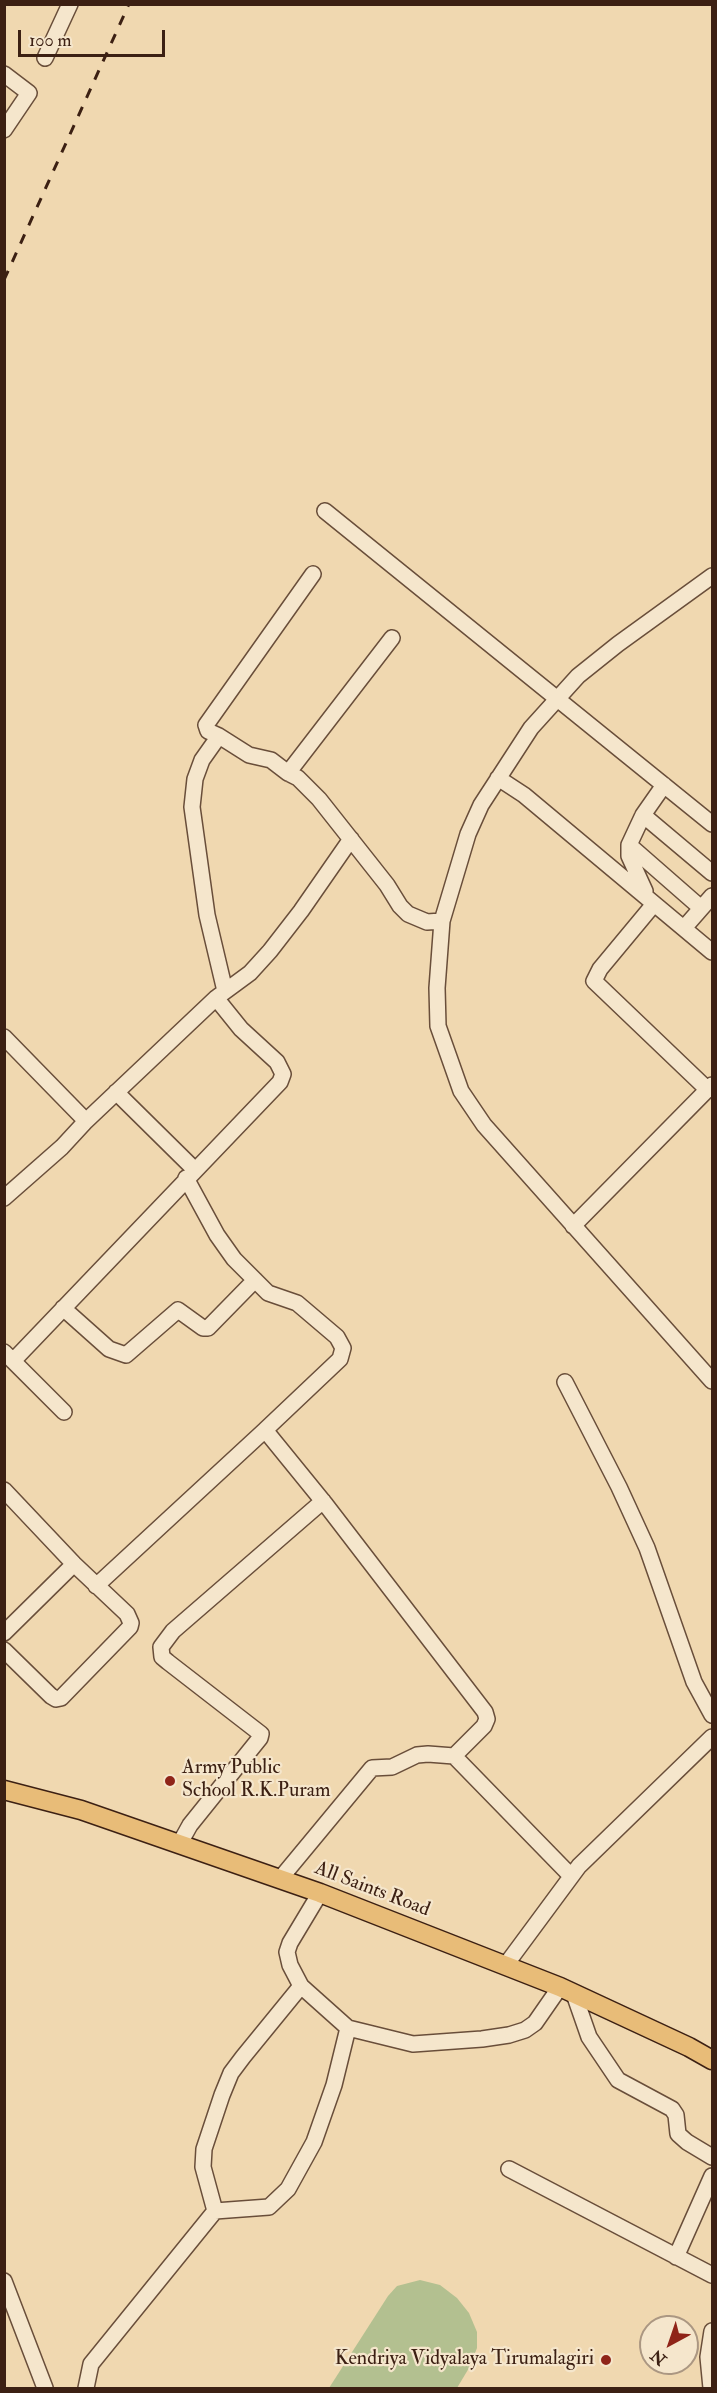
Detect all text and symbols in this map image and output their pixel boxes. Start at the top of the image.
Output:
scale bar [21,18,168,56]
text: 100 m [29,29,72,52]
place label: Army Public School R.K.Puram [182,1757,330,1804]
marker: Army Public School R.K.Puram [163,1774,177,1788]
street label: All Saints Road [311,1857,433,1923]
north arrow [639,2315,699,2375]
text: N [647,2345,671,2370]
place label: Kendriya Vidyalaya Tirumalagiri [335,2348,594,2372]
marker: Kendriya Vidyalaya Tirumalagiri [599,2353,613,2367]

